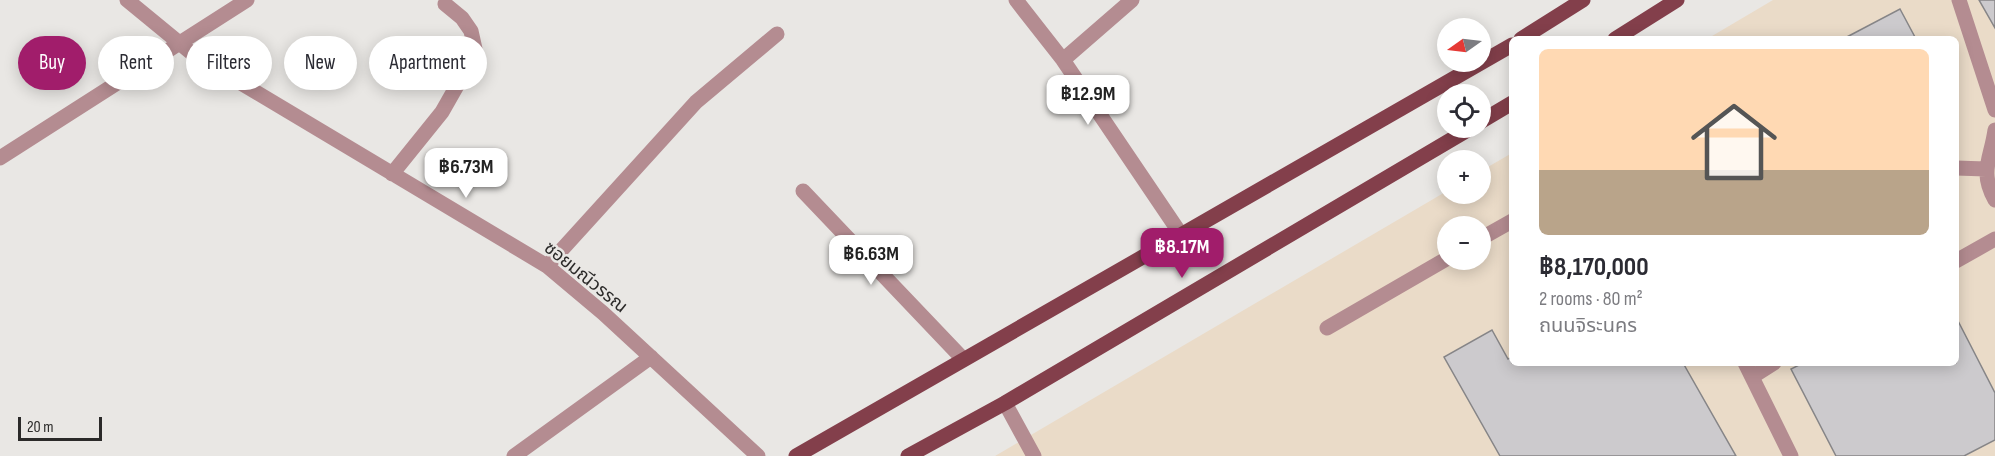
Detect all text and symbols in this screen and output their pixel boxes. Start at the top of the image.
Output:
north arrow [1437,18,1491,72]
map controls [1437,18,1491,270]
chip: Buy [18,36,86,90]
chip: Rent [98,36,174,90]
chip: Filters [186,36,272,90]
chip: New [284,36,357,90]
chip: Apartment [369,36,487,90]
pin: ฿12.9M [1039,75,1137,126]
text: ฿12.9M [1061,82,1115,106]
button: locate [1437,84,1491,138]
icon: home [1680,88,1788,196]
pin: ฿6.73M [417,148,515,199]
button: + [1437,150,1491,204]
text: ฿6.73M [439,155,493,179]
button: − [1437,216,1491,270]
pin: ฿8.17M [1133,228,1231,279]
pin: ฿6.63M [822,235,920,286]
text: ฿8.17M [1155,235,1209,259]
street label: ซอยมณีวรรณ [540,237,632,317]
text: ฿6.63M [843,242,899,266]
text: ฿8,170,000 [1539,252,1649,283]
text: 2 rooms · 80 m² [1539,287,1643,311]
text: ถนนจิระนคร [1539,314,1637,338]
scale bar [18,414,102,442]
text: 20 m [27,418,54,437]

